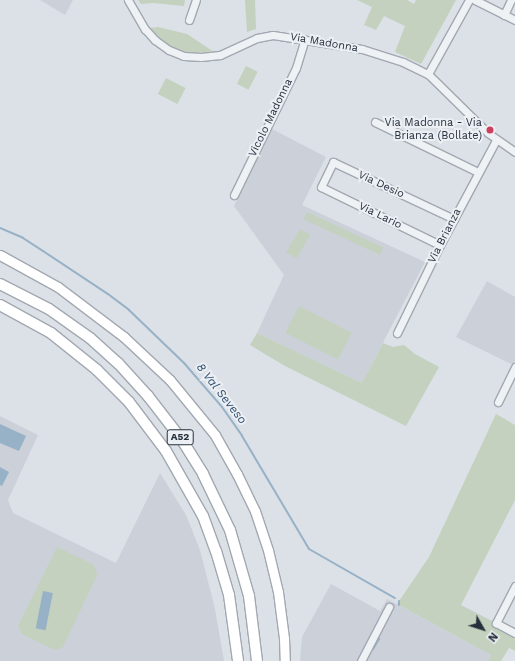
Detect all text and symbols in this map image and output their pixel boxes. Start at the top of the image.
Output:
street label: Via Madonna [289,31,359,55]
street label: Vicolo Madonna [246,77,296,159]
place label: Via Madonna - Via Brianza (Bollate) [384,117,482,143]
marker: Via Madonna - Via Brianza (Bollate) [485,125,495,135]
street label: Via Desio [356,169,406,201]
street label: Via Lario [356,200,404,232]
street label: Via Brianza [426,206,464,266]
water label: 8 Val Seveso [193,360,249,428]
road number: A52 [166,429,194,445]
north arrow [463,609,503,649]
text: N [485,630,500,644]

